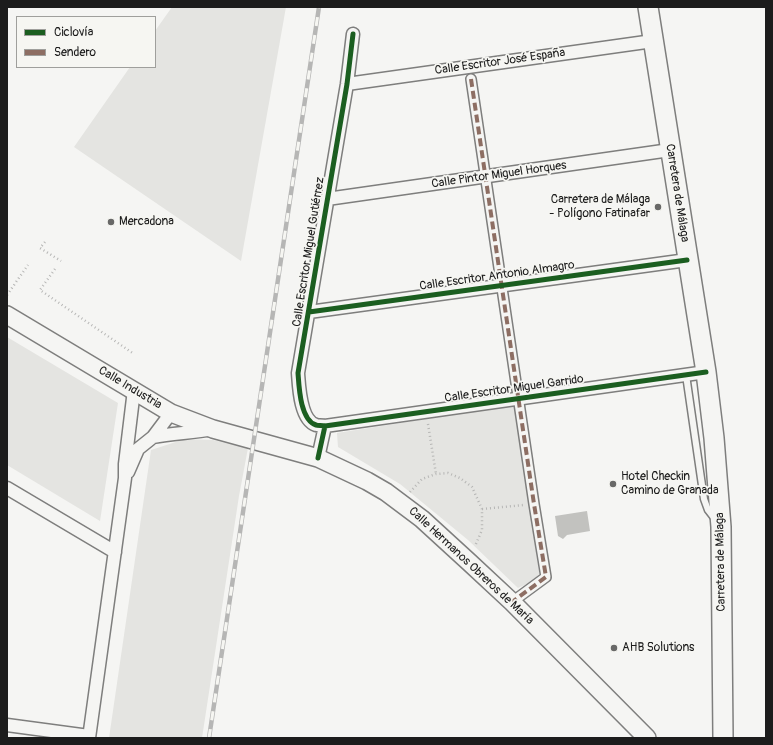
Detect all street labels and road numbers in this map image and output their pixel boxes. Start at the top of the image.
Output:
street label: Calle Escritor José España [434,46,566,78]
street label: Carretera de Málaga [662,143,692,243]
street label: Calle Pintor Miguel Horques [431,158,567,192]
street label: Calle Escritor Miguel Gutiérrez [290,176,328,328]
street label: Calle Escritor Antonio Almagro [419,258,575,294]
street label: Calle Industria [96,363,164,413]
street label: Calle Escritor Miguel Garrido [444,372,584,406]
street label: Calle Hermanos Obreros de María [405,504,537,628]
street label: Carretera de Málaga [713,512,729,612]

